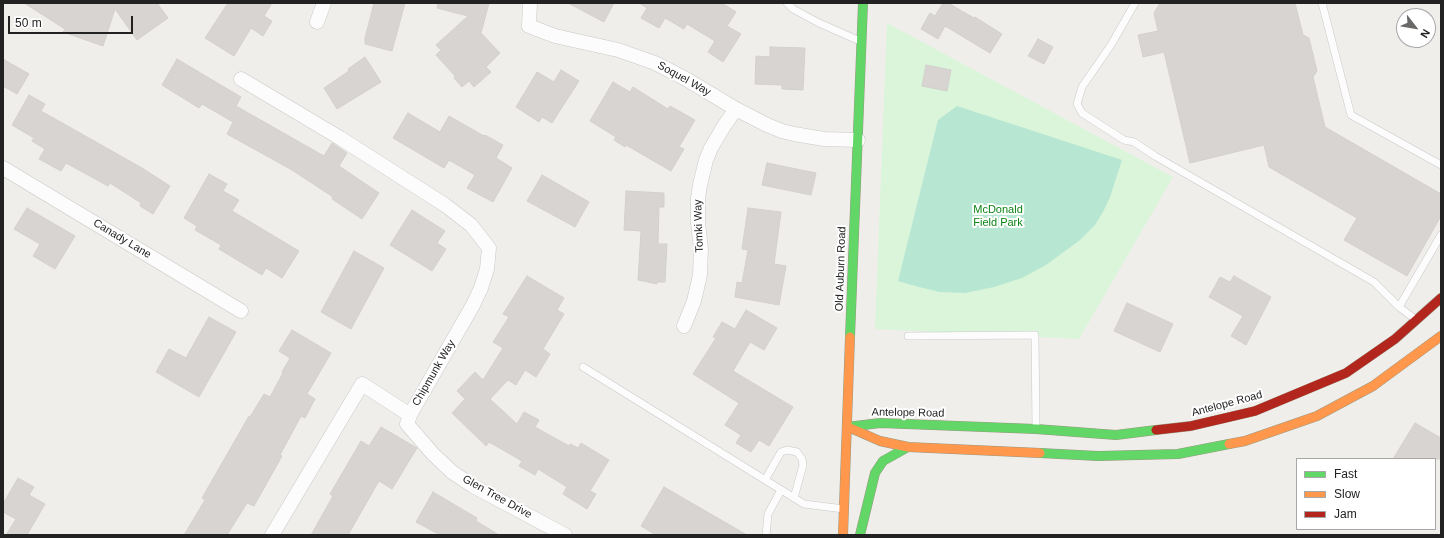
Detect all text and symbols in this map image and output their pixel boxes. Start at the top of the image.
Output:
scale bar [10,8,135,34]
north arrow [1396,8,1436,48]
text: 50 m [15,16,42,30]
text: N [1418,27,1433,40]
street label: Soquel Way [655,59,713,99]
street label: Tomki Way [691,199,707,253]
park label: McDonald Field Park [973,203,1023,229]
street label: Canady Lane [91,216,153,262]
street label: Old Auburn Road [833,226,849,312]
street label: Chipmunk Way [410,338,458,408]
street label: Antelope Road [1190,388,1264,420]
street label: Antelope Road [872,406,944,420]
legend [1296,458,1436,530]
text: Fast [1334,467,1357,481]
street label: Glen Tree Drive [460,473,534,521]
text: Slow [1334,487,1360,501]
text: Jam [1334,507,1357,521]

